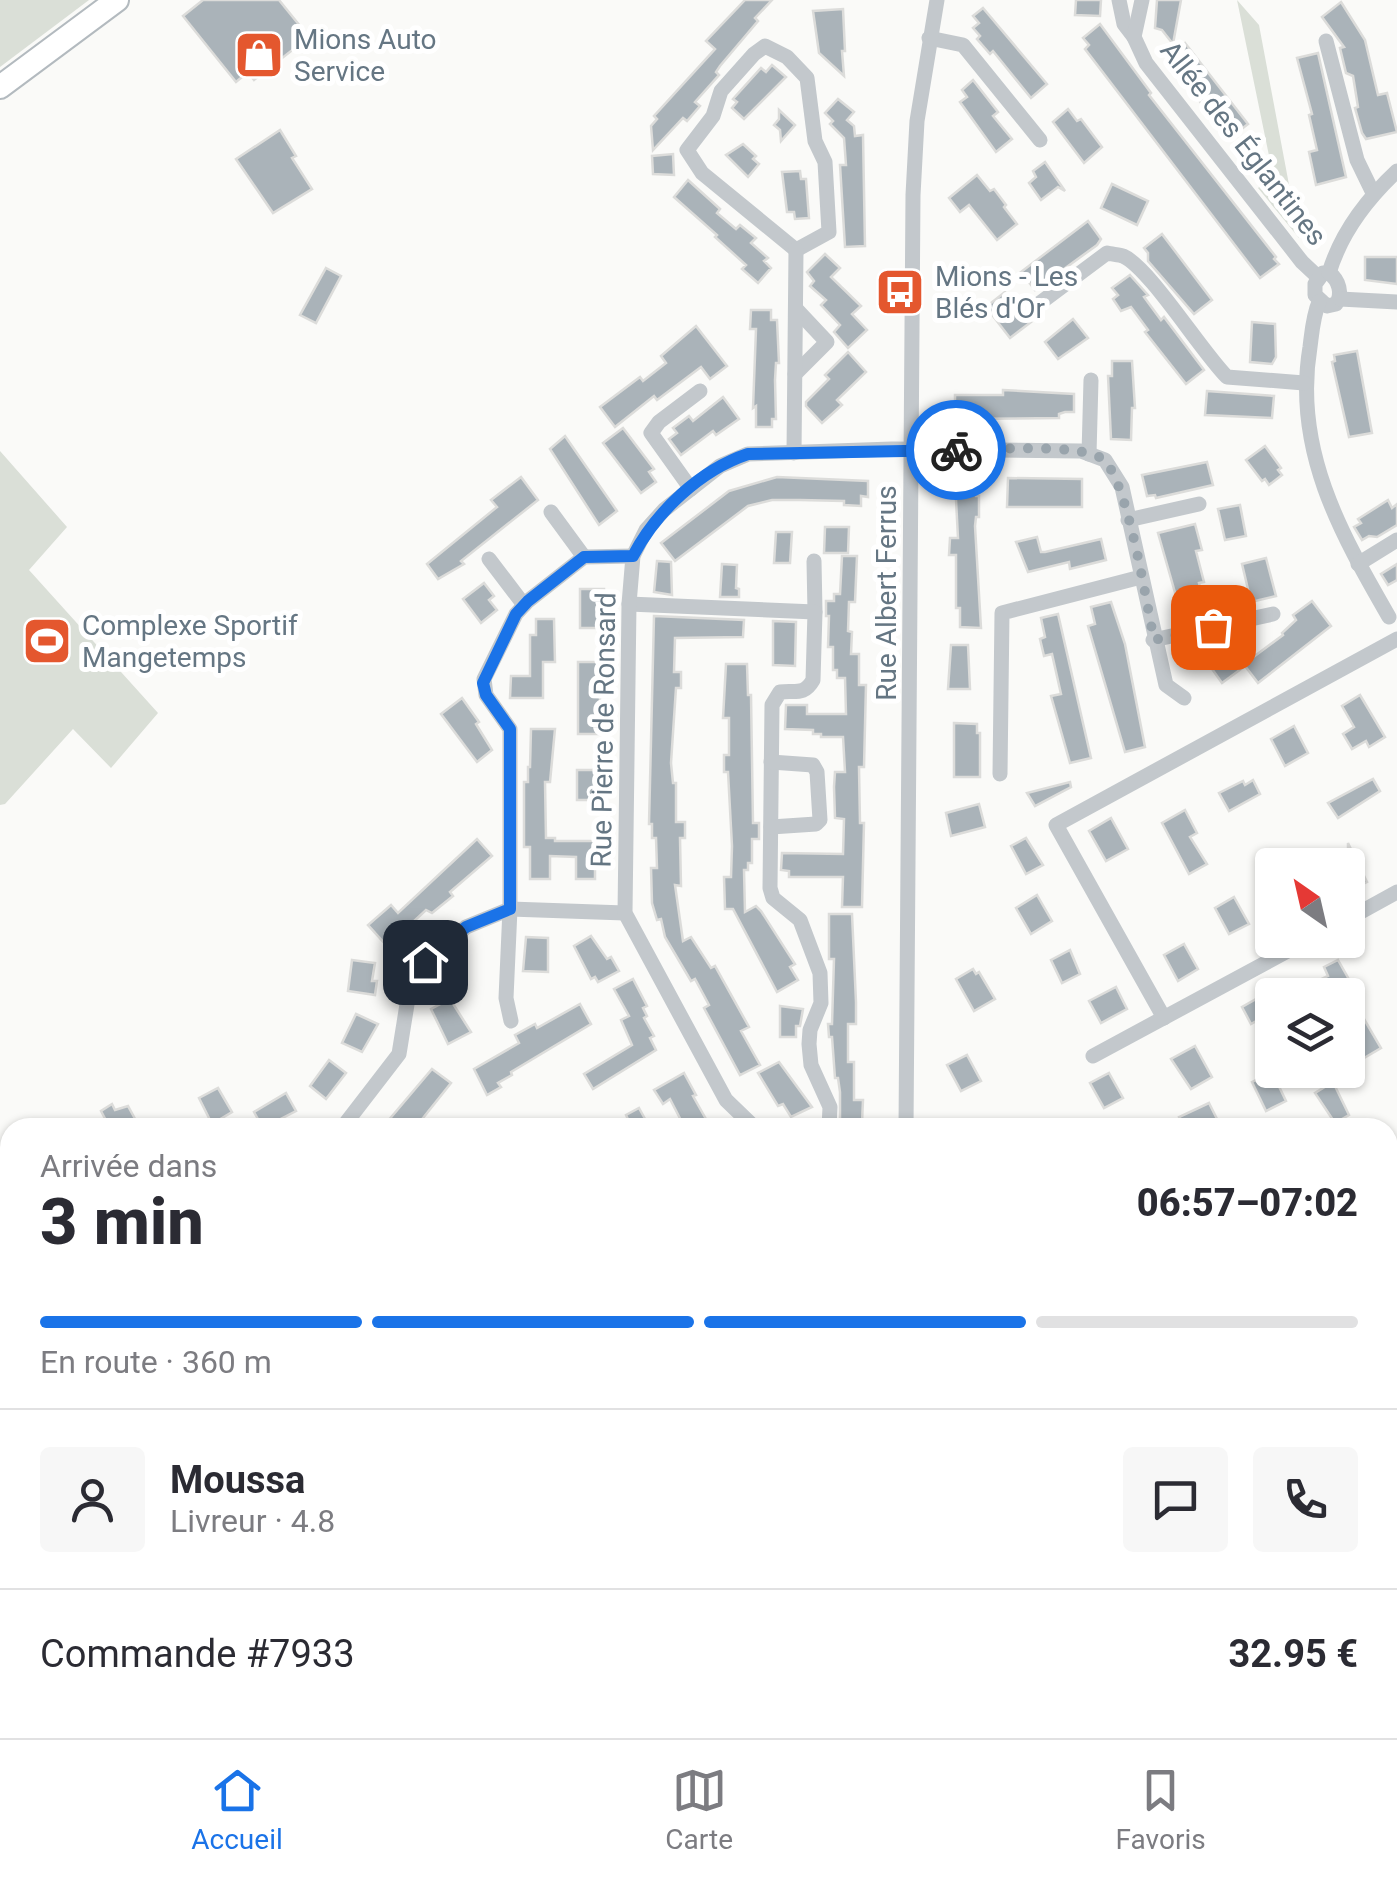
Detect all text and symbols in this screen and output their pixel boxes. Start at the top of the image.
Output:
place label: Mions Auto Service [294,23,437,88]
shop icon: Mions Auto Service [233,29,285,81]
street label: Allée des Églantines [1154,35,1334,252]
place label: Mions - Les Blés d'Or [935,260,1078,325]
bus stop icon: Mions - Les Blés d'Or [874,266,926,318]
courier [906,400,1006,500]
icon: bike [929,423,984,478]
street label: Rue Albert Ferrus [870,485,903,701]
pin [1171,585,1256,670]
street label: Rue Pierre de Ronsard [585,592,622,868]
icon: bag [1186,600,1241,655]
place label: Complexe Sportif Mangetemps [82,609,298,674]
sports icon: Complexe Sportif Mangetemps [21,615,73,667]
north arrow [1255,848,1365,958]
map controls [1255,848,1365,1088]
pin [383,920,468,1005]
icon: home [398,935,453,990]
button: layers [1255,978,1365,1088]
text: Arrivée dans [40,1147,217,1185]
text: 06:57–07:02 [1137,1181,1358,1225]
text: 3 min [40,1184,204,1260]
text: En route · 360 m [40,1343,272,1381]
button: person [40,1447,145,1552]
button: chat [1123,1447,1228,1552]
button: phone [1253,1447,1358,1552]
text: Moussa [170,1458,305,1502]
text: Livreur · 4.8 [170,1502,335,1540]
text: Commande #7933 [40,1632,355,1676]
text: 32.95 € [1229,1632,1358,1676]
tab: Accueil [191,1763,283,1856]
tab: Carte [665,1763,733,1856]
tab: Favoris [1116,1763,1206,1856]

